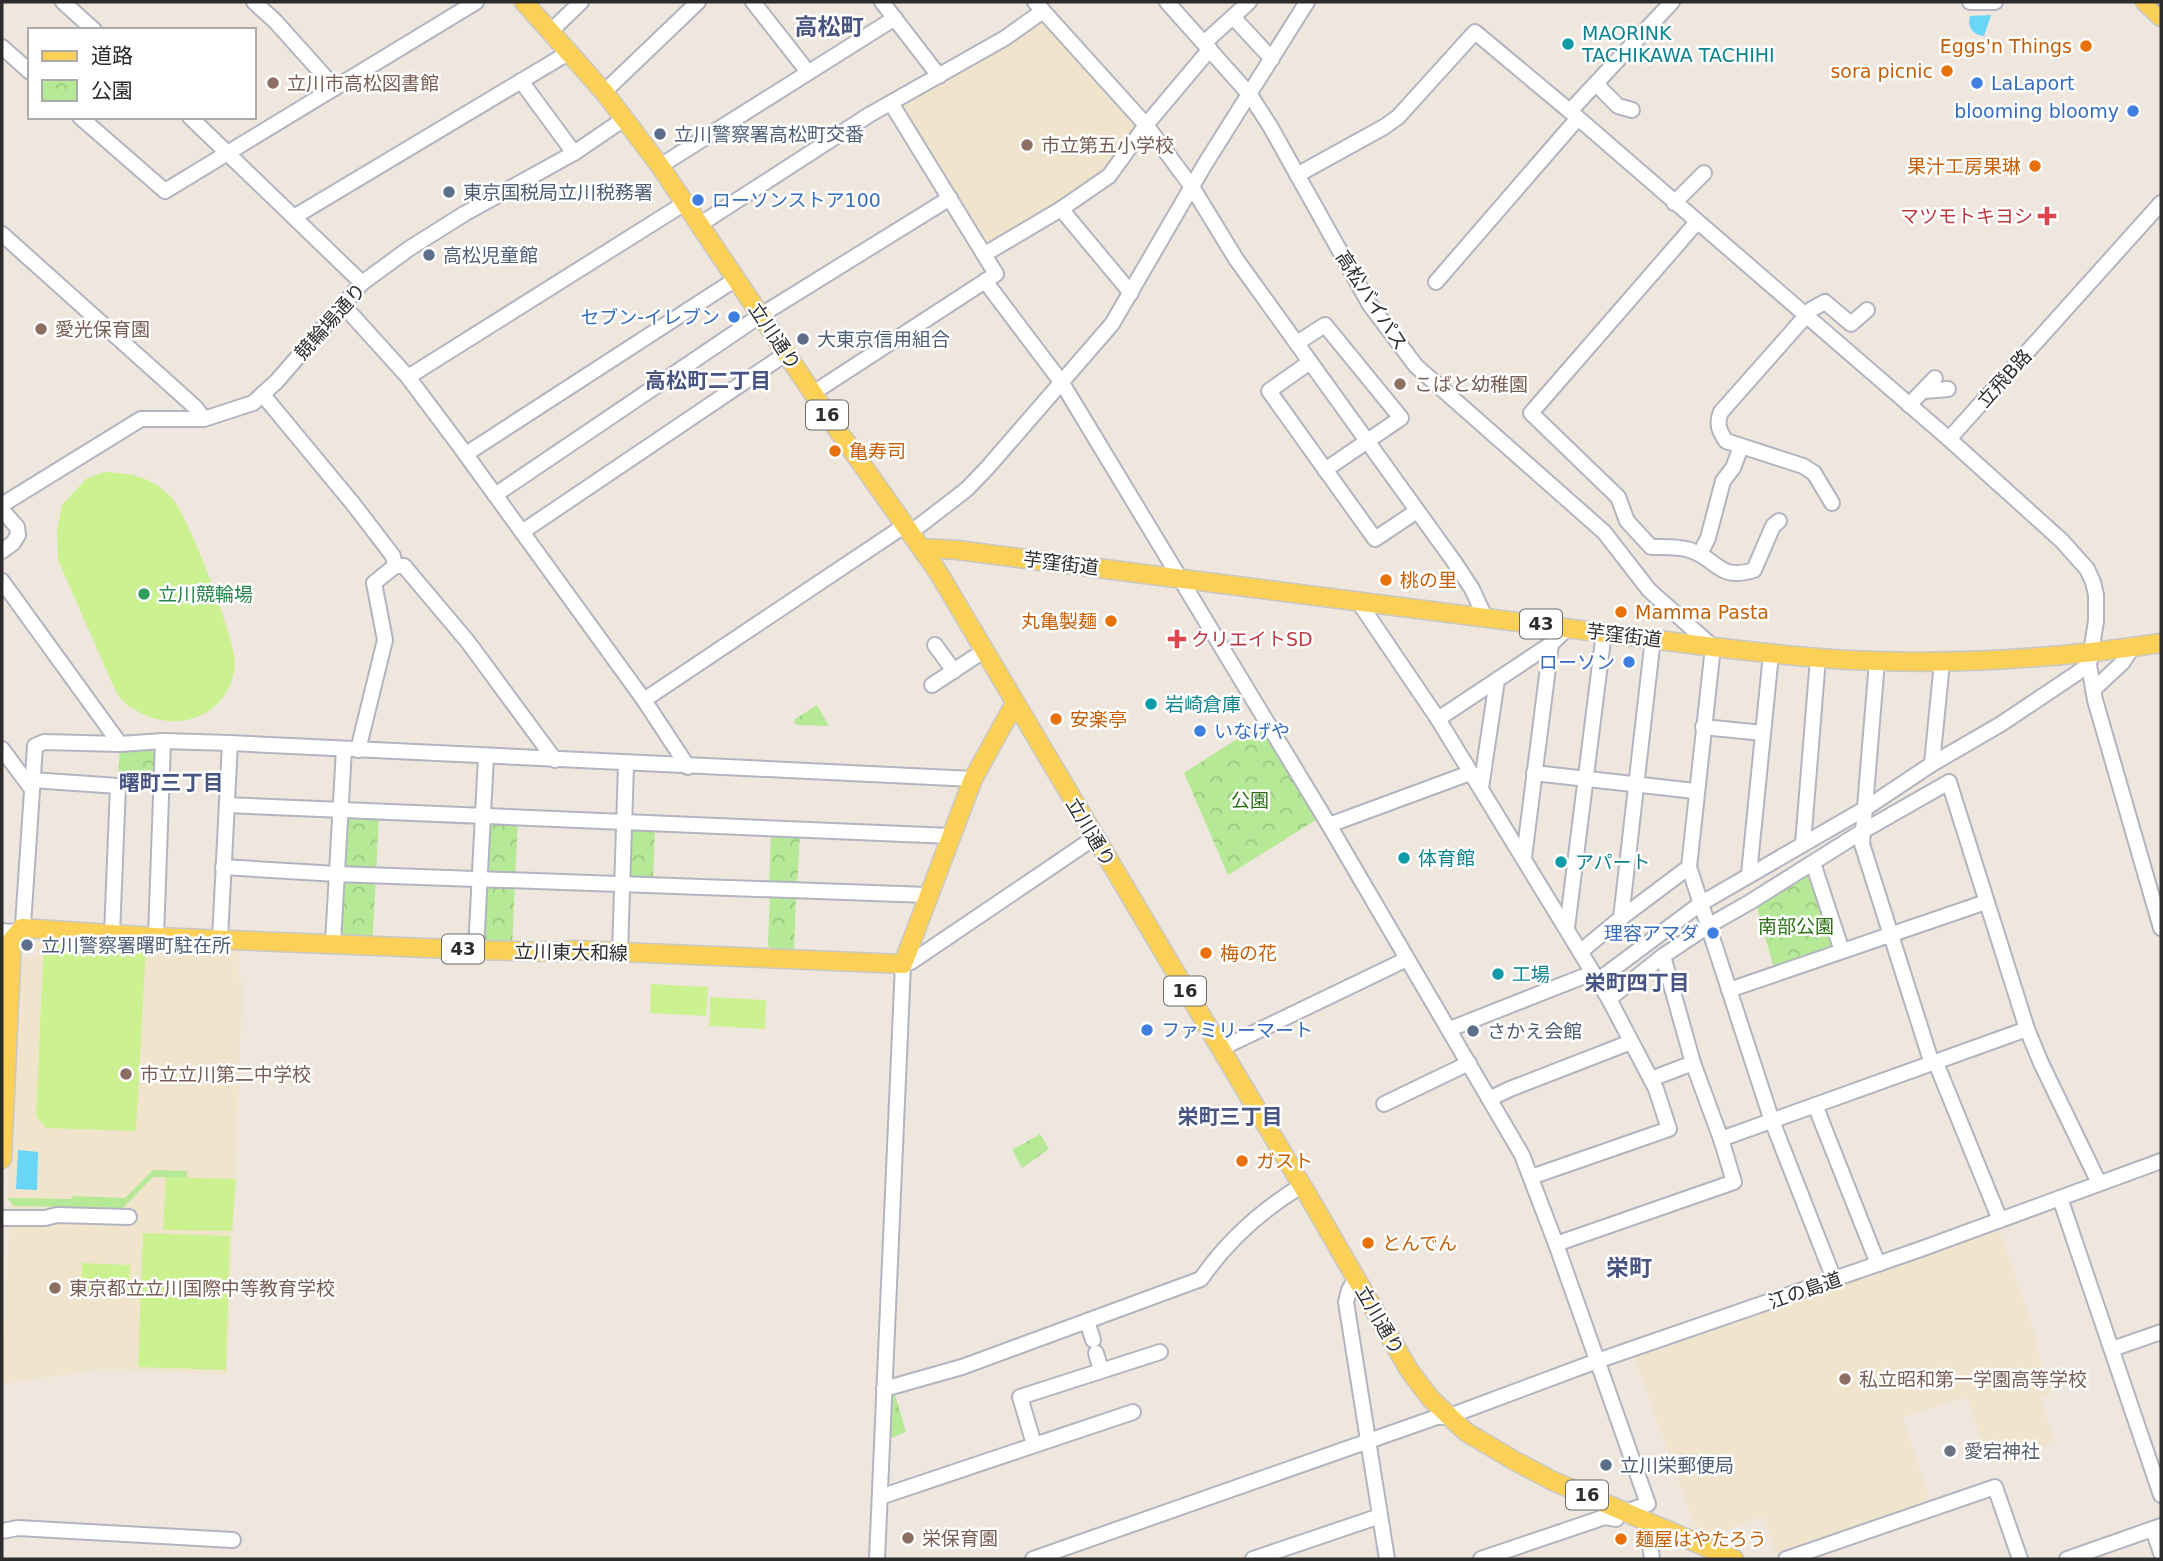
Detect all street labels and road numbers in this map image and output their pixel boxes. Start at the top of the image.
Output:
street label: 高松バイパス [1332,246,1412,354]
street label: 競輪場通り [290,278,370,364]
street label: 立川通り [745,298,805,374]
street label: 立飛B路 [1972,345,2036,411]
road number: 16 [806,400,848,430]
street label: 芋窪街道 [1022,547,1100,579]
road number: 43 [1520,610,1562,638]
street label: 芋窪街道 [1585,619,1663,651]
street label: 立川通り [1062,794,1120,870]
road number: 43 [442,934,484,964]
street label: 立川東大和線 [514,940,628,964]
road number: 16 [1164,976,1206,1006]
street label: 江の島道 [1765,1267,1845,1313]
street label: 立川通り [1351,1282,1409,1358]
road number: 16 [1566,1480,1608,1510]

